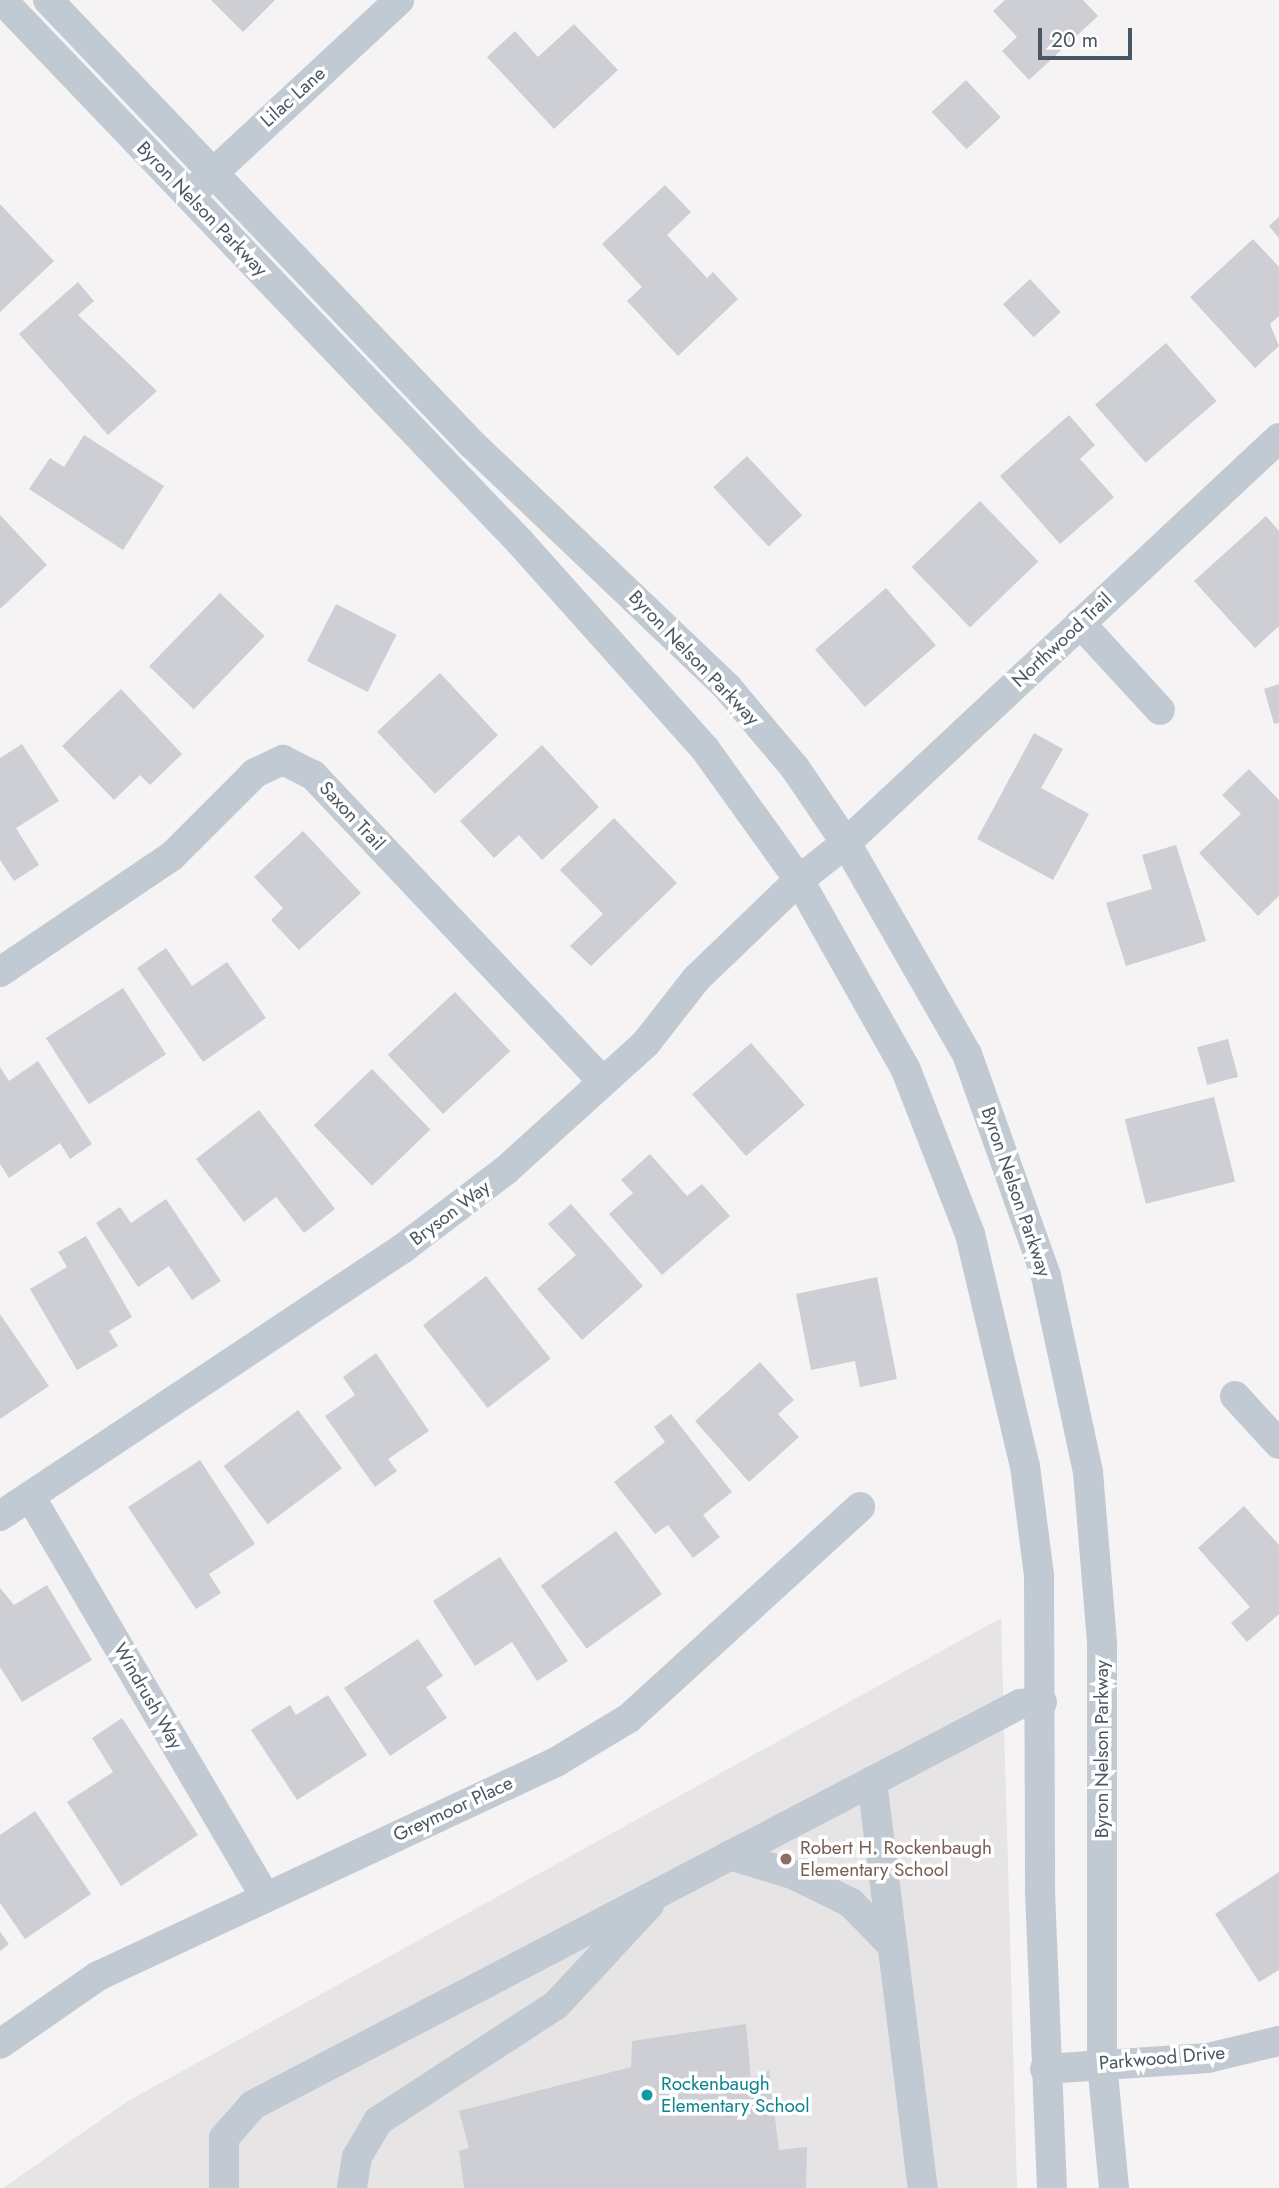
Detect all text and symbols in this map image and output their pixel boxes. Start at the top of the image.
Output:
scale bar [1041,14,1136,58]
text: 20 m [1051,25,1098,55]
street label: Lilac Lane [256,62,330,132]
street label: Byron Nelson Parkway [132,137,272,281]
street label: Byron Nelson Parkway [624,586,764,730]
street label: Northwood Trail [1007,588,1117,692]
street label: Saxon Trail [314,777,390,855]
street label: Byron Nelson Parkway [976,1104,1056,1280]
street label: Bryson Way [406,1176,494,1250]
street label: Windrush Way [108,1639,188,1753]
street label: Byron Nelson Parkway [1091,1660,1113,1838]
street label: Greymoor Place [390,1771,516,1847]
place label: Robert H. Rockenbaugh Elementary School [800,1837,992,1881]
marker: Robert H. Rockenbaugh Elementary School [778,1851,794,1867]
street label: Parkwood Drive [1098,2041,1226,2075]
place label: Rockenbaugh Elementary School [661,2073,810,2117]
marker: Rockenbaugh Elementary School [639,2087,655,2103]

